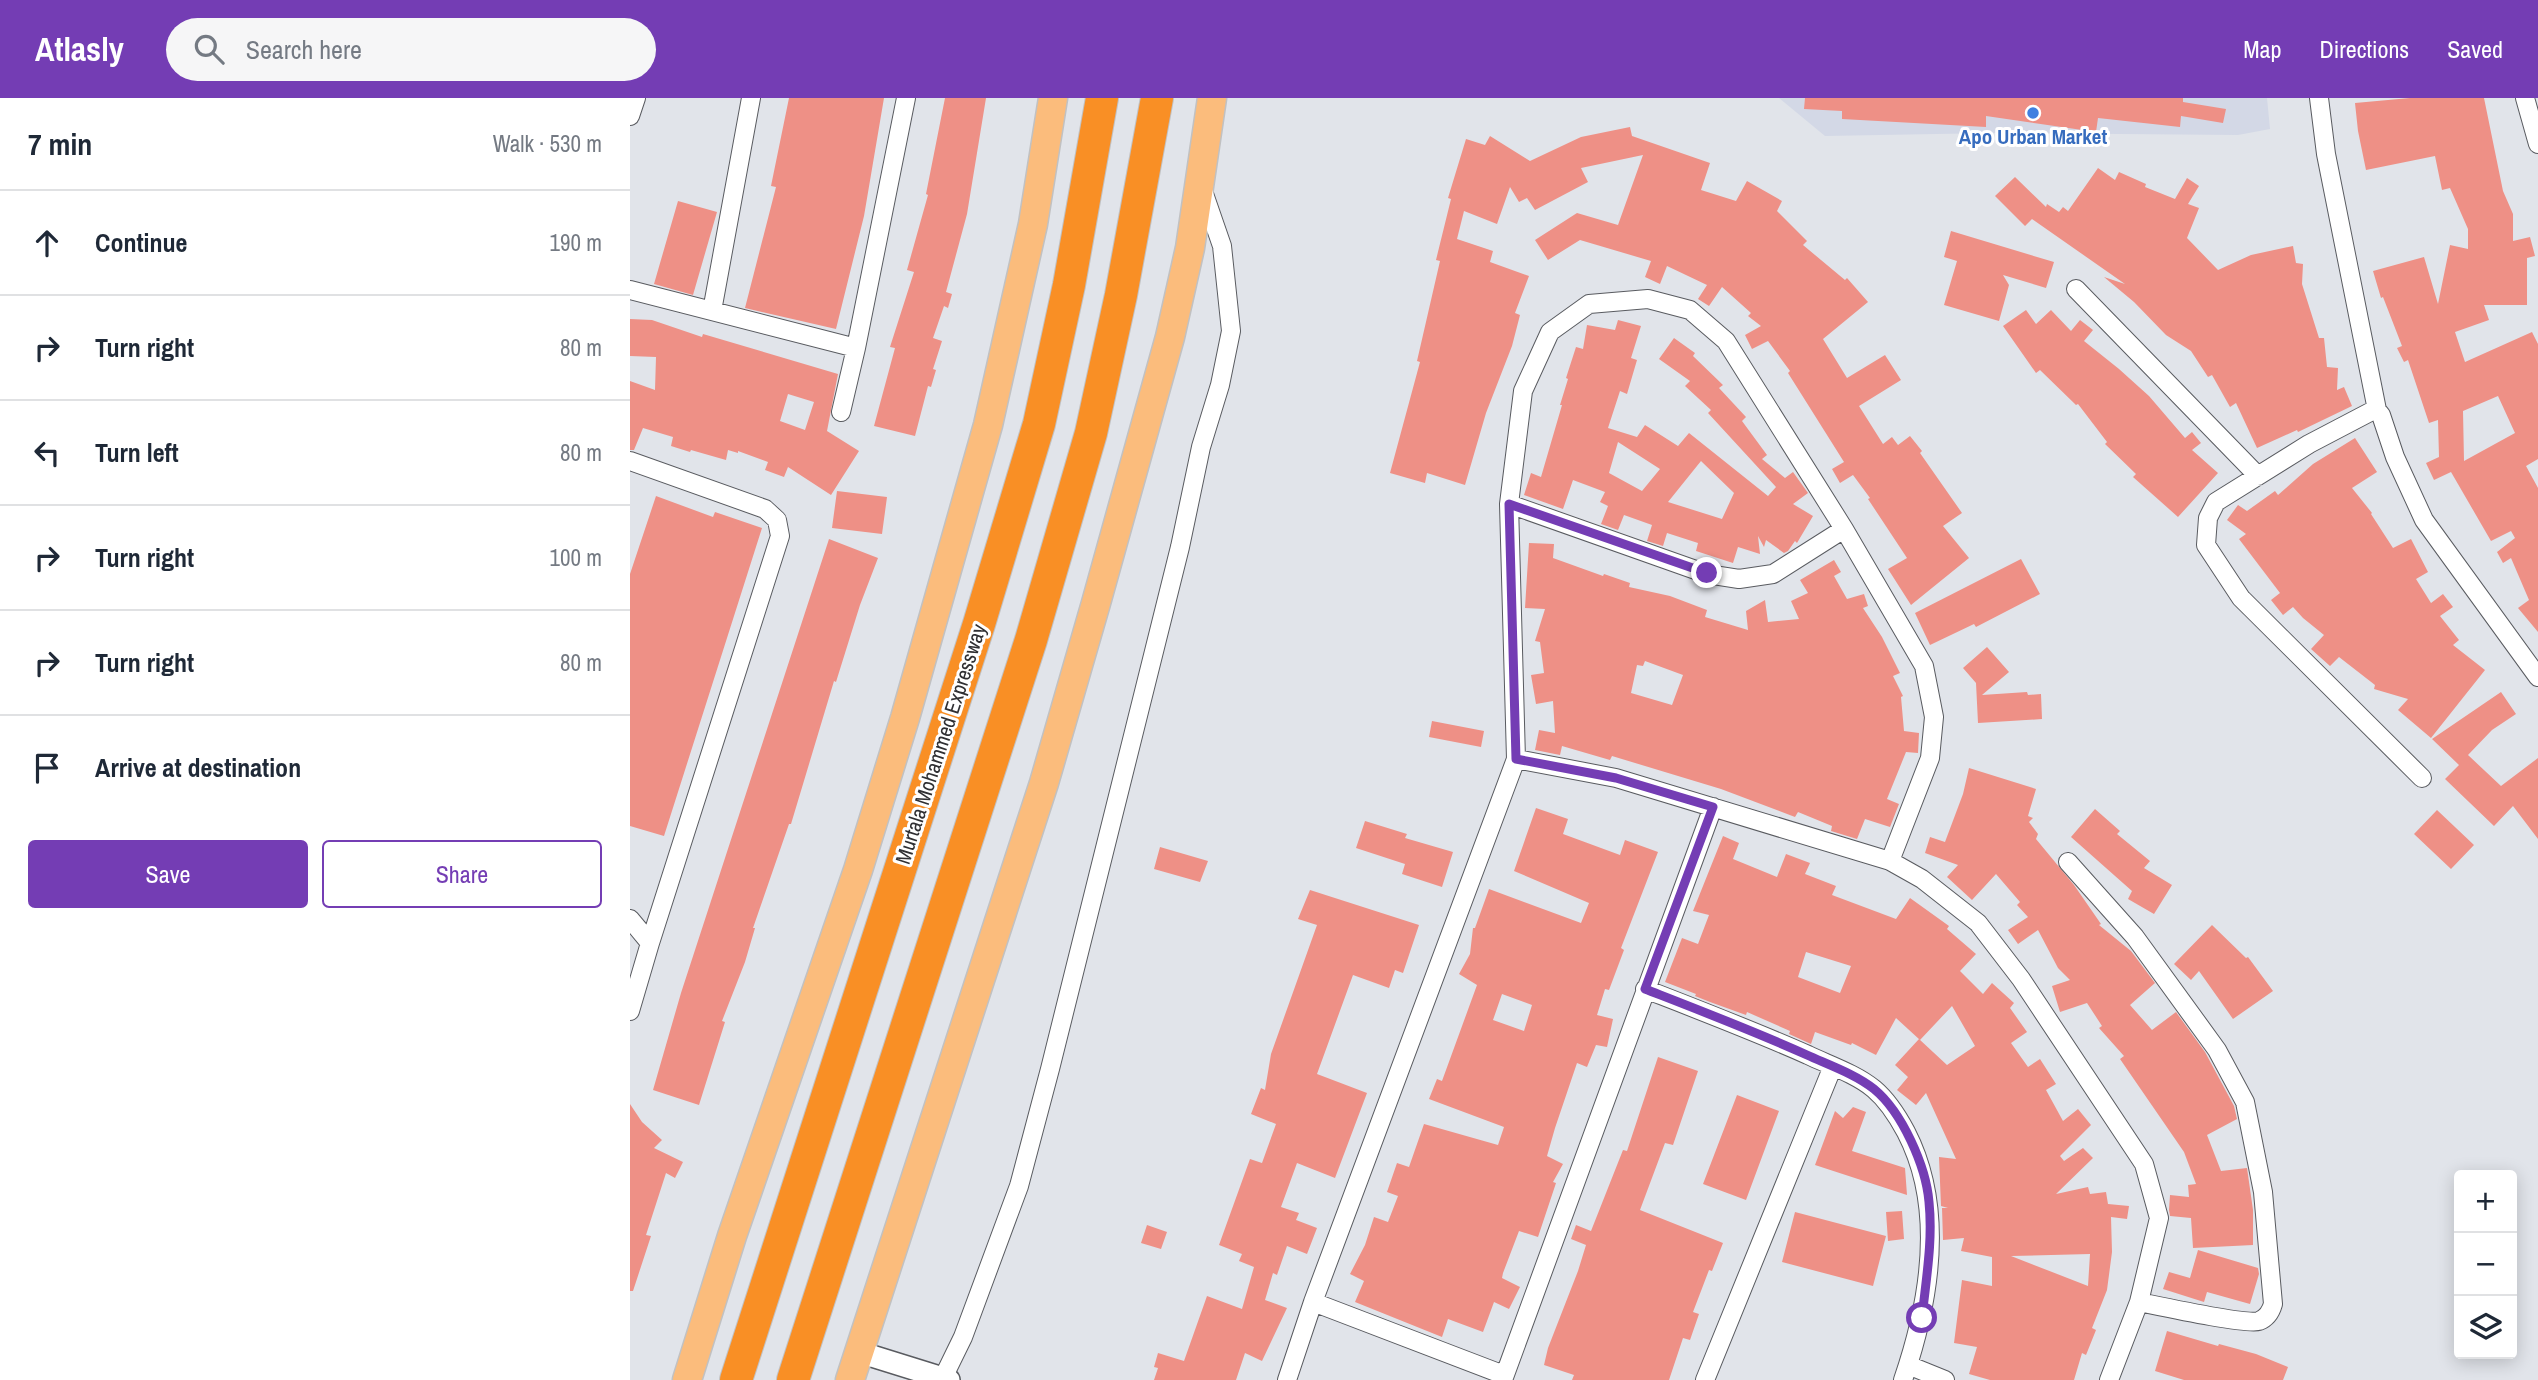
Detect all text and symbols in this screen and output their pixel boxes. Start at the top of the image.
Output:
search box [166,18,656,81]
text: Atlasly [35,27,124,71]
icon: search [190,30,228,68]
text: Search here [246,32,362,67]
text: Map [2243,33,2281,65]
text: Directions [2319,33,2409,65]
text: Saved [2447,33,2503,65]
marker: Apo Urban Market [2025,105,2041,121]
place label: Apo Urban Market [1959,122,2107,151]
text: 7 min [28,124,92,164]
text: Walk · 530 m [493,128,602,159]
icon: ahead [28,224,66,262]
text: Continue [95,225,187,260]
text: 190 m [550,227,602,258]
icon: right [28,329,66,367]
text: Turn right [95,330,194,365]
text: 80 m [560,332,602,363]
icon: left [28,434,66,472]
text: Turn left [95,435,179,470]
text: 80 m [560,437,602,468]
icon: right [28,539,66,577]
text: Turn right [95,540,194,575]
text: 100 m [550,542,602,573]
route end [1691,557,1722,588]
street label: Murtala Mohammed Expressway [888,620,993,868]
icon: right [28,644,66,682]
text: Turn right [95,645,194,680]
text: 80 m [560,647,602,678]
icon: arrive [28,749,66,787]
text: Arrive at destination [95,750,301,785]
button: Save [28,840,308,908]
button: Share [322,840,602,908]
map controls [2454,1170,2517,1359]
button: + [2454,1170,2517,1233]
button: − [2454,1233,2517,1296]
button: layers [2454,1296,2517,1359]
route start [1906,1302,1937,1333]

